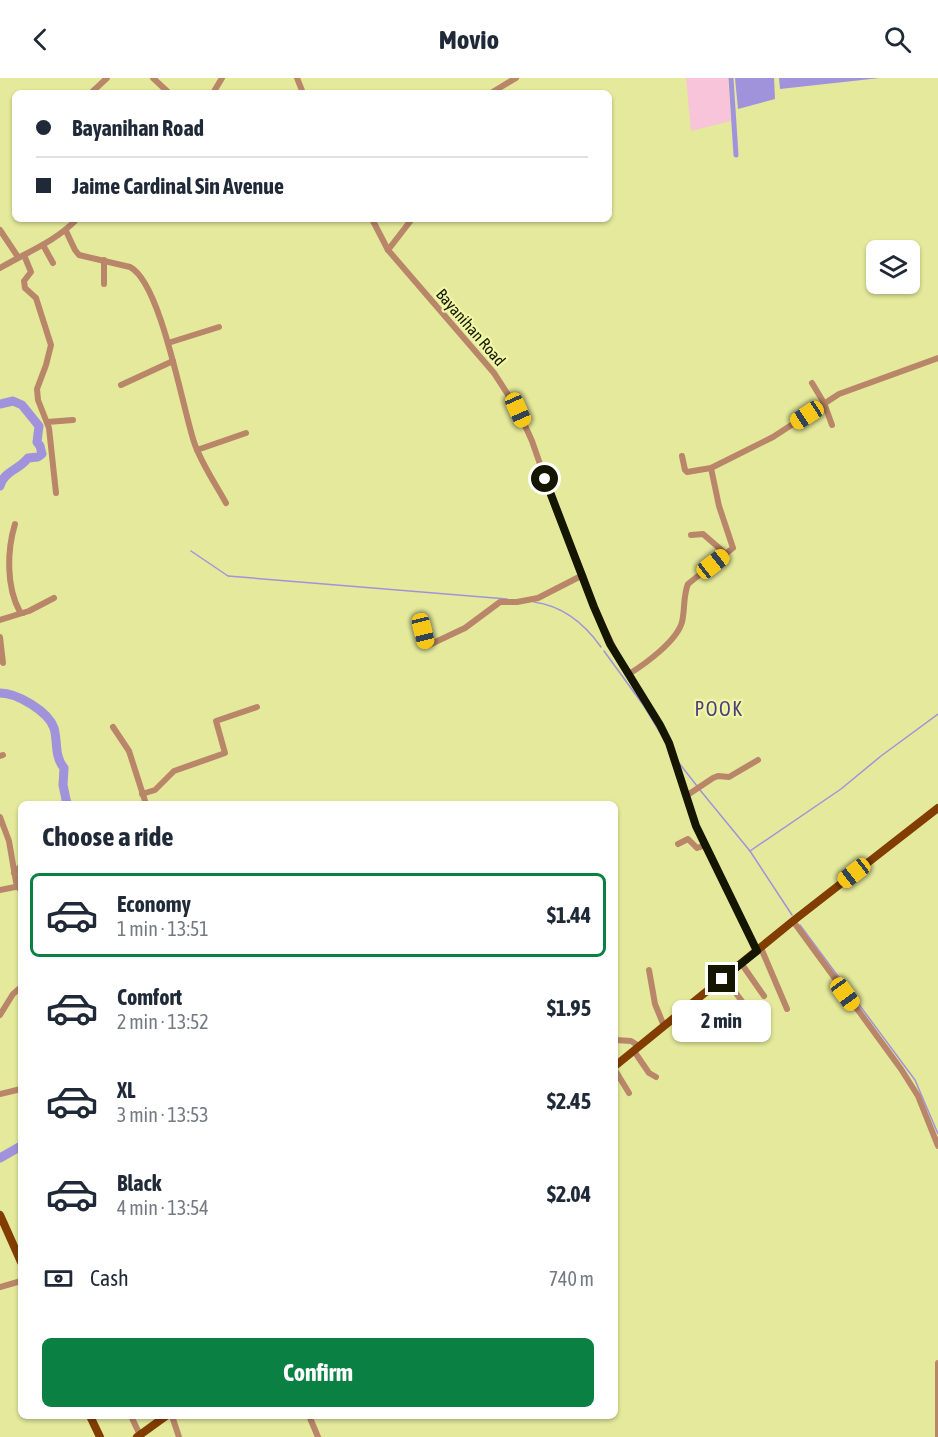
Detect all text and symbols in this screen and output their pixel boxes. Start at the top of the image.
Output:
icon: back [24,23,57,56]
icon: search [881,23,914,56]
text: Movio [439,24,499,55]
text: Bayanihan Road [72,115,204,141]
text: Jaime Cardinal Sin Avenue [72,173,284,199]
map controls [866,240,920,294]
button: layers [866,240,920,294]
street label: Bayanihan Road [432,285,509,370]
car [502,390,534,430]
car [787,398,827,432]
route start [531,465,558,492]
car [693,546,733,582]
car [410,611,436,651]
district label: POOK [695,697,743,720]
text: Choose a ride [42,821,174,852]
car [834,855,874,891]
icon: car [45,888,99,942]
text: Economy [117,891,191,917]
text: $1.44 [547,902,591,928]
text: 1 min · 13:51 [117,917,209,940]
route end [708,965,735,992]
car [827,974,863,1014]
icon: car [45,981,99,1035]
text: Comfort [117,984,182,1010]
text: $1.95 [547,995,591,1021]
callout: 2 min [672,1000,771,1042]
text: 2 min [701,1009,742,1032]
text: 2 min · 13:52 [117,1010,209,1033]
icon: car [45,1074,99,1128]
text: XL [117,1077,135,1103]
text: $2.45 [547,1088,591,1114]
text: 3 min · 13:53 [117,1103,209,1126]
icon: car [45,1167,99,1221]
text: Black [117,1170,161,1196]
text: $2.04 [547,1181,591,1207]
text: 4 min · 13:54 [117,1196,209,1219]
icon: cash [42,1262,75,1295]
text: Cash [90,1265,129,1291]
text: 740 m [549,1267,594,1290]
button: Confirm [42,1338,594,1407]

